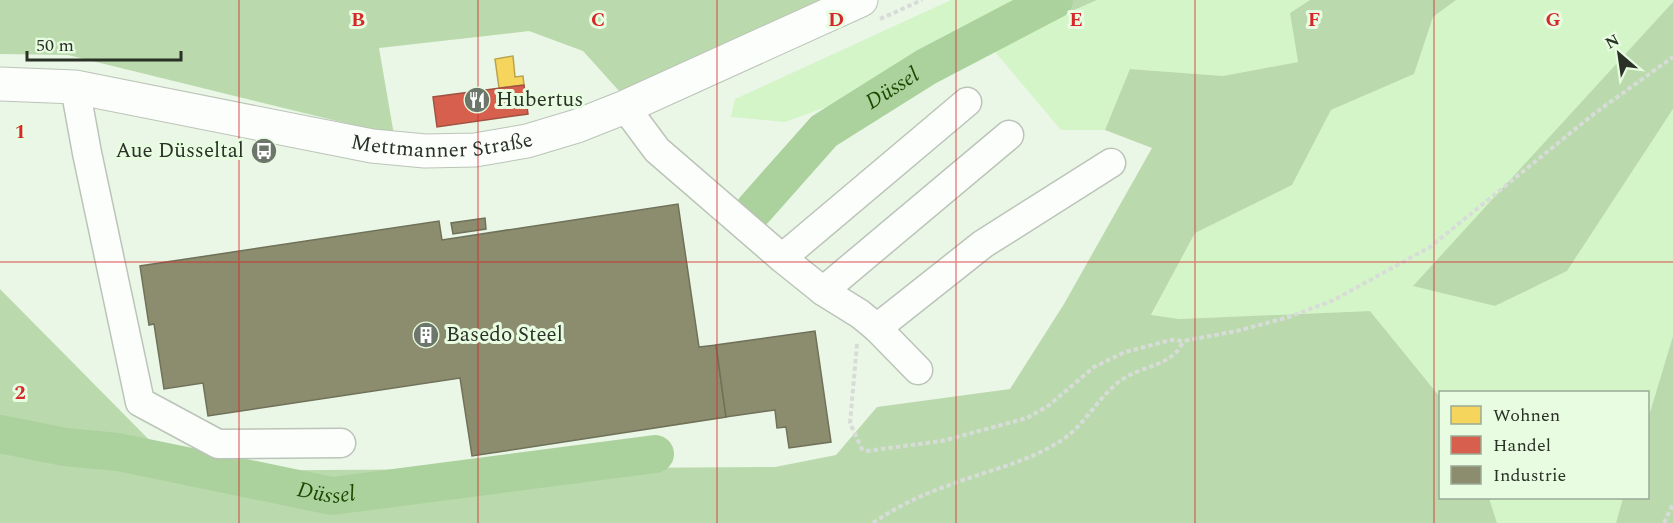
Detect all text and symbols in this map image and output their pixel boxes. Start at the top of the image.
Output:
text: B [351,5,365,35]
text: C [591,5,605,35]
text: D [828,5,844,35]
text: E [1069,5,1083,35]
text: F [1308,5,1320,35]
text: G [1545,5,1561,35]
scale bar [27,24,182,62]
north arrow [1589,24,1649,84]
text: N [1601,28,1624,55]
text: 50 m [36,32,74,59]
water label: Düssel [859,59,926,118]
place label: Hubertus [496,84,583,116]
restaurant icon: Hubertus [462,85,492,115]
text: 1 [14,117,26,147]
street label: Mettmanner Straße [348,124,537,167]
place label: Aue Düsseltal [115,135,244,167]
bus stop icon: Aue Düsseltal [249,136,279,166]
place label: Basedo Steel [446,319,563,351]
building icon: Basedo Steel [411,320,441,350]
text: 2 [14,378,26,408]
legend [1439,391,1649,499]
text: Wohnen [1493,402,1560,429]
text: Handel [1493,432,1551,459]
text: Industrie [1493,462,1566,489]
water label: Düssel [294,473,358,512]

